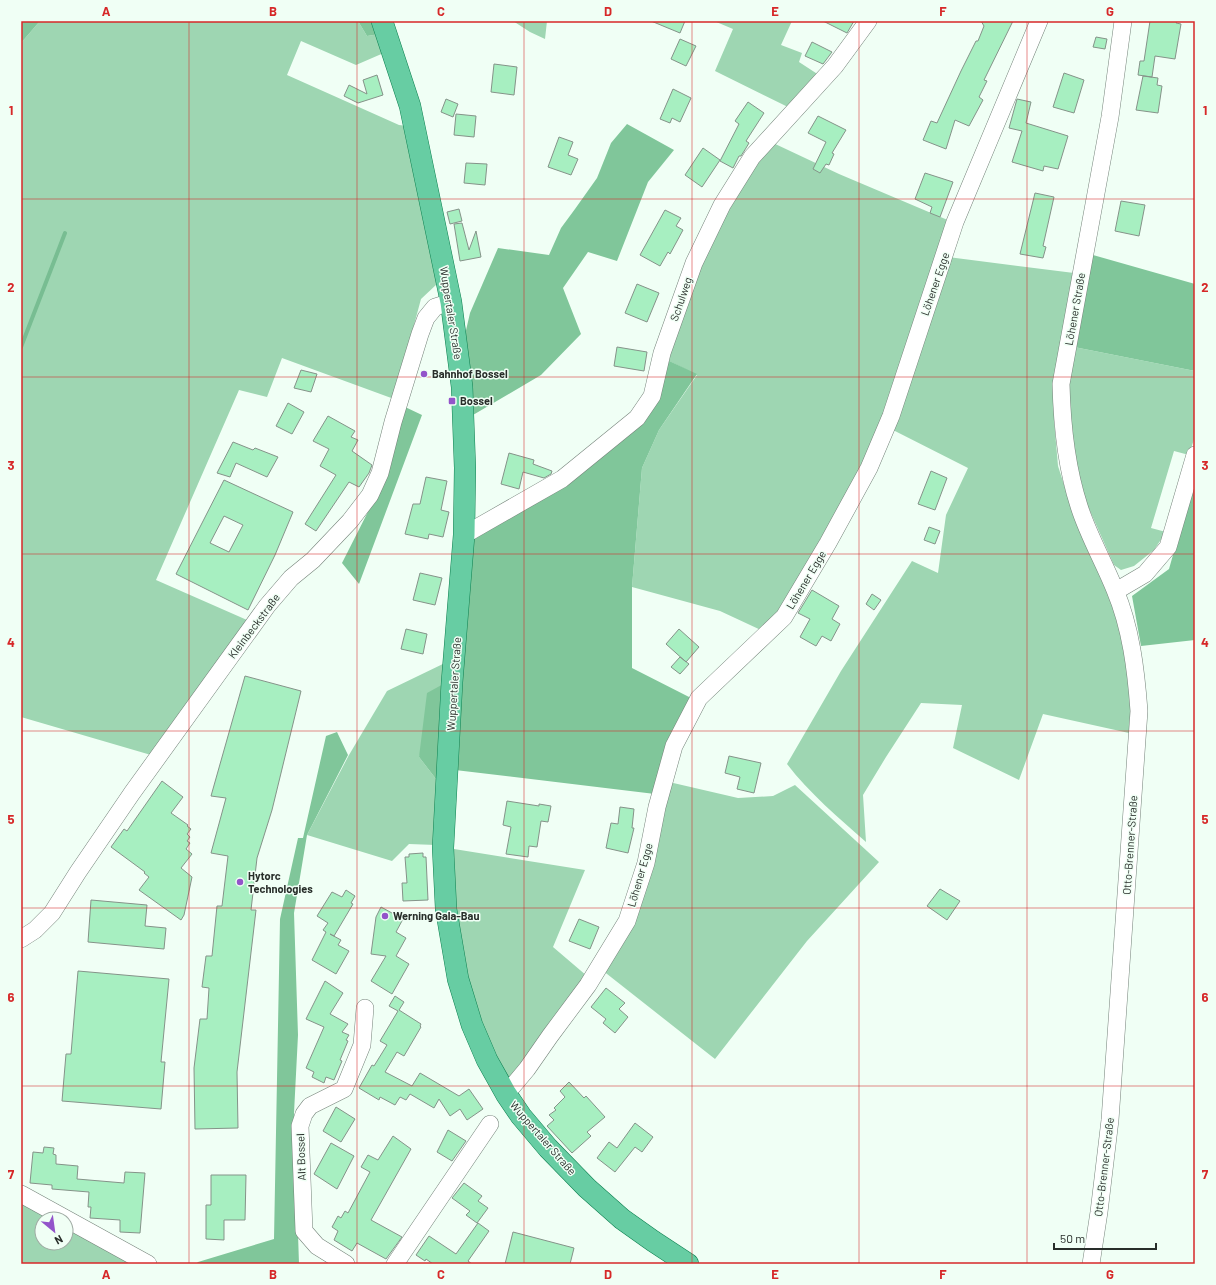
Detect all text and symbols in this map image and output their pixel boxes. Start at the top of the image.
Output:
text: A [102,3,111,19]
text: B [269,3,277,19]
text: C [437,3,445,19]
text: D [604,3,612,19]
text: E [771,3,779,19]
text: F [939,3,947,19]
text: G [1106,3,1114,19]
text: 1 [9,102,13,118]
text: 1 [1203,102,1207,118]
street label: Löhener Egge [918,250,951,317]
street label: Wuppertaler Straße [438,266,465,360]
street label: Löhener Straße [1062,271,1087,346]
street label: Schulweg [667,275,694,323]
text: 2 [7,279,15,295]
text: 2 [1201,279,1209,295]
place label: Bahnhof Bossel [432,367,508,380]
marker: Bahnhof Bossel [419,369,429,379]
place label: Bossel [460,394,493,407]
marker: Bossel [447,396,457,406]
text: 3 [7,457,15,473]
text: 3 [1201,457,1209,473]
street label: Löhener Egge [783,548,828,611]
street label: Kleinbeckstraße [225,591,282,661]
text: 4 [7,634,15,650]
text: 4 [1201,634,1209,650]
street label: Wuppertaler Straße [444,637,463,731]
street label: Otto-Brenner-Straße [1120,795,1139,895]
text: 5 [7,811,15,827]
text: 5 [1201,811,1209,827]
street label: Löhener Egge [624,841,655,908]
place label: Hytorc Technologies [248,869,313,895]
marker: Hytorc Technologies [235,877,245,887]
place label: Werning Gala-Bau [393,909,479,922]
marker: Werning Gala-Bau [380,911,390,921]
text: 6 [8,989,15,1005]
text: 6 [1202,989,1209,1005]
street label: Wuppertaler Straße [508,1098,579,1177]
street label: Otto-Brenner-Straße [1091,1117,1116,1217]
street label: Alt Bossel [293,1133,308,1181]
text: 7 [8,1166,15,1182]
text: 7 [1202,1166,1209,1182]
north arrow [34,1211,74,1251]
scale bar [1054,1225,1156,1251]
text: 50 m [1060,1231,1085,1245]
text: N [53,1233,65,1248]
text: A [102,1266,111,1282]
text: B [269,1266,277,1282]
text: C [437,1266,445,1282]
text: D [604,1266,612,1282]
text: E [771,1266,779,1282]
text: F [939,1266,947,1282]
text: G [1106,1266,1114,1282]

